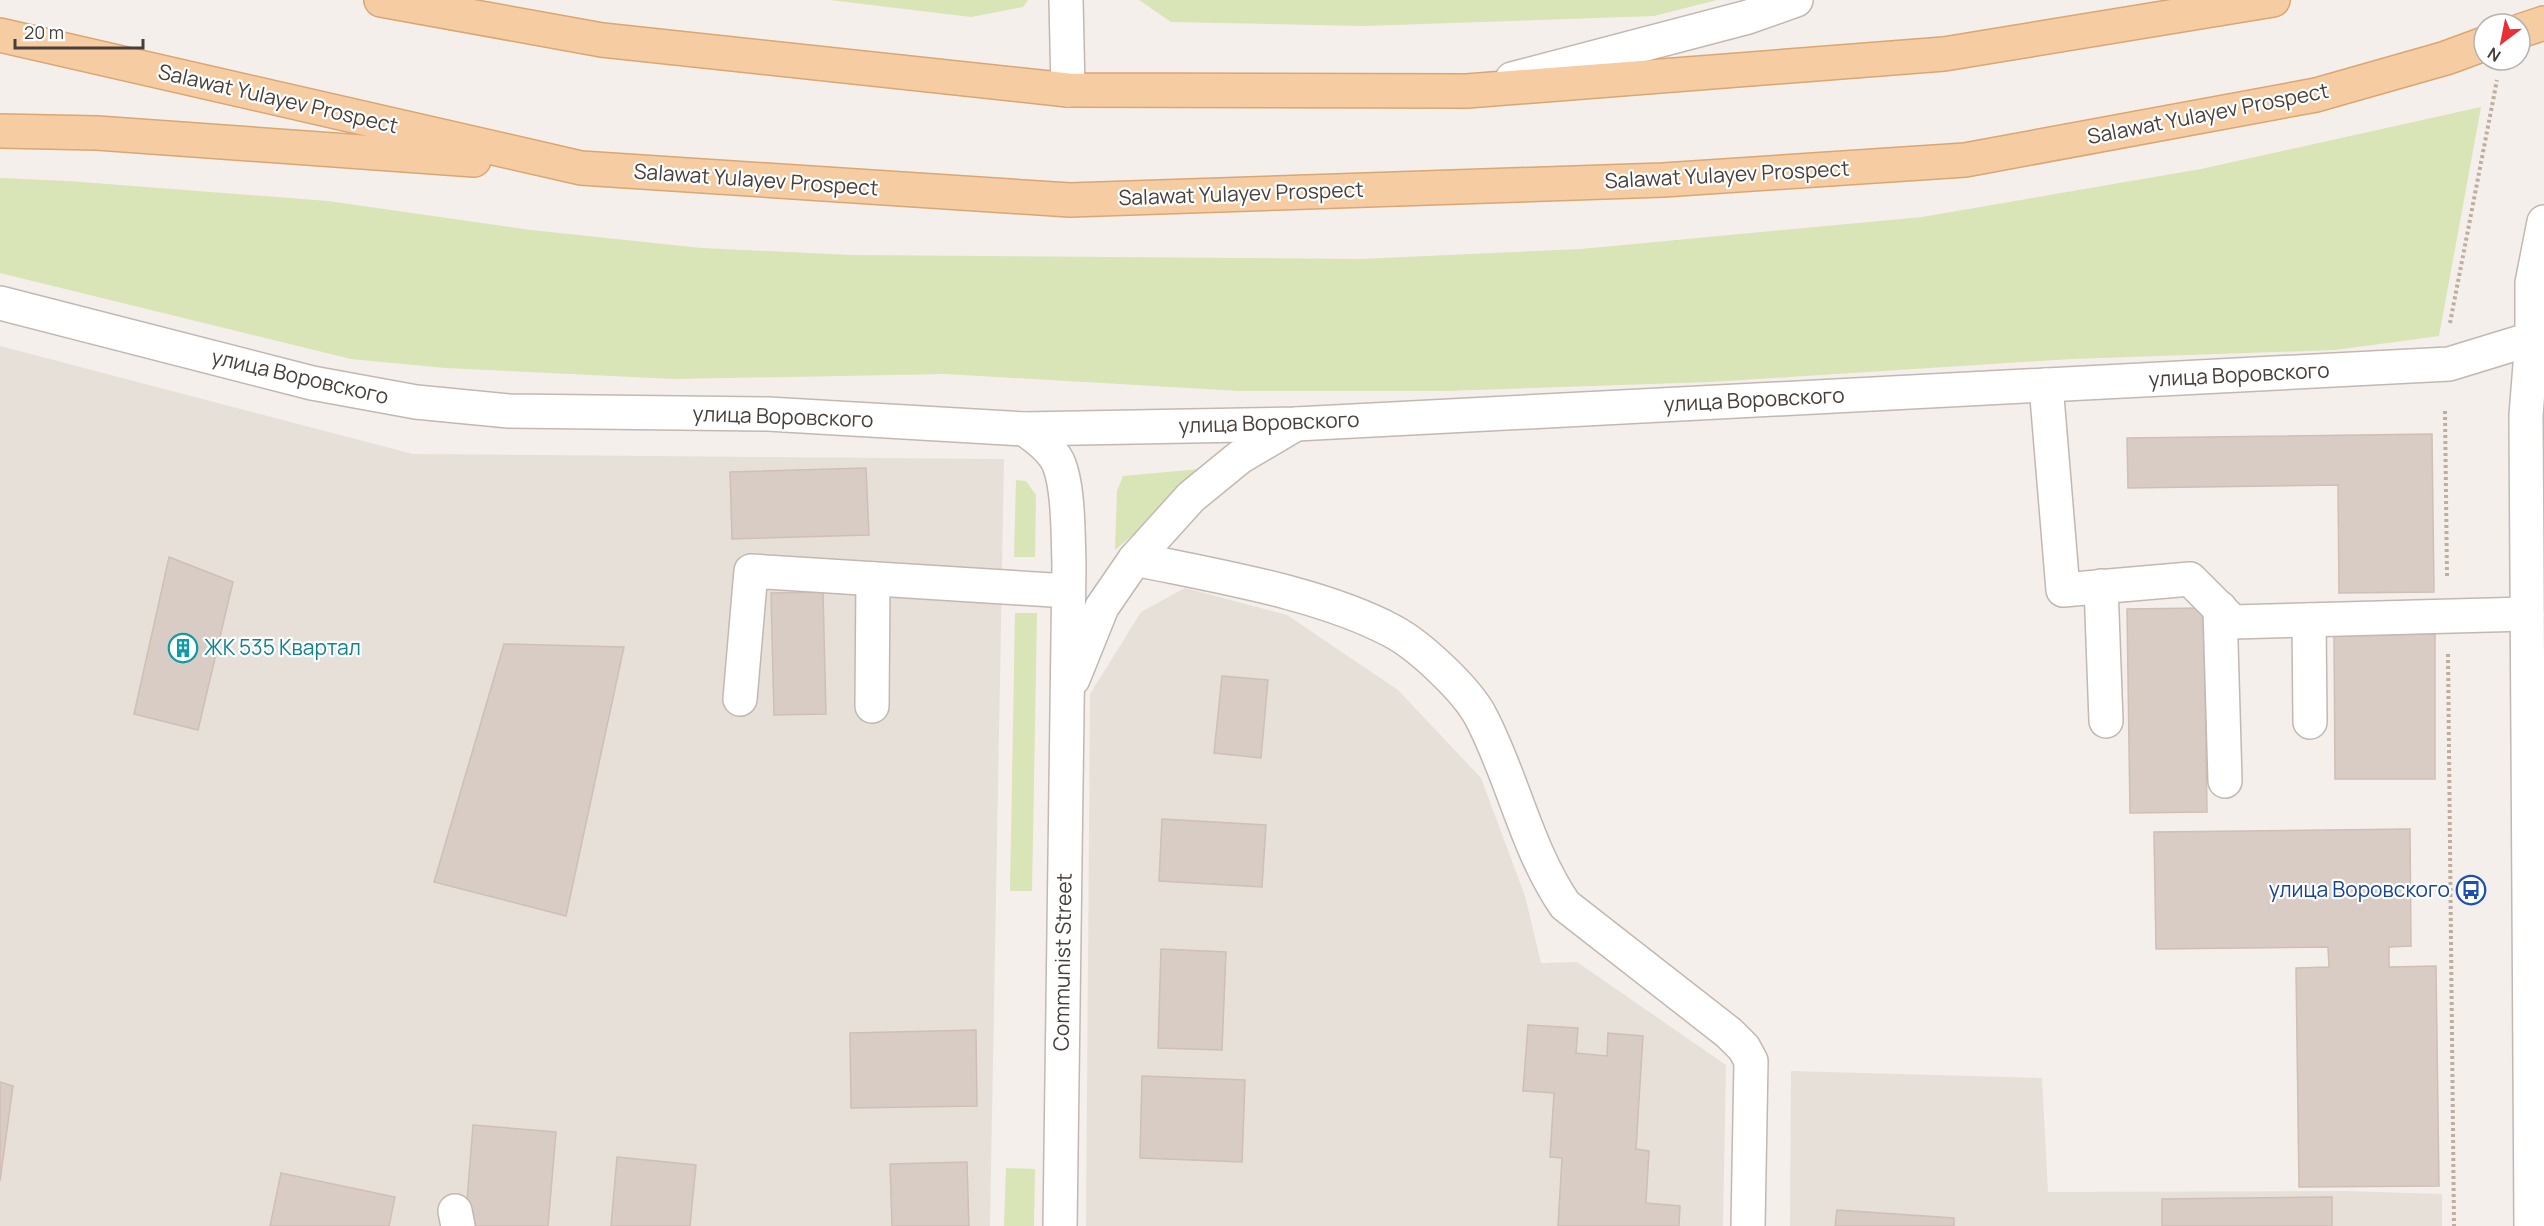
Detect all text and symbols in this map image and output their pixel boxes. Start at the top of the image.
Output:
scale bar [15,12,142,50]
north arrow [2472,12,2532,72]
text: 20 m [24,20,64,44]
text: N [2483,42,2505,67]
street label: Salawat Yulayev Prospect [156,57,401,139]
street label: Salawat Yulayev Prospect [2085,76,2331,150]
street label: Salawat Yulayev Prospect [1604,154,1850,194]
street label: Salawat Yulayev Prospect [633,156,879,202]
street label: Salawat Yulayev Prospect [1118,175,1364,211]
street label: улица Воровского [209,342,392,410]
street label: улица Воровского [2148,355,2330,393]
street label: улица Воровского [1663,380,1845,418]
street label: улица Воровского [692,399,874,433]
street label: улица Воровского [1178,405,1360,439]
building icon: ЖК 535 Квартал [167,632,199,664]
place label: ЖК 535 Квартал [204,633,361,661]
street label: Communist Street [1046,873,1078,1051]
bus stop icon: улица Воровского [2455,874,2487,906]
place label: улица Воровского [2269,875,2450,903]

